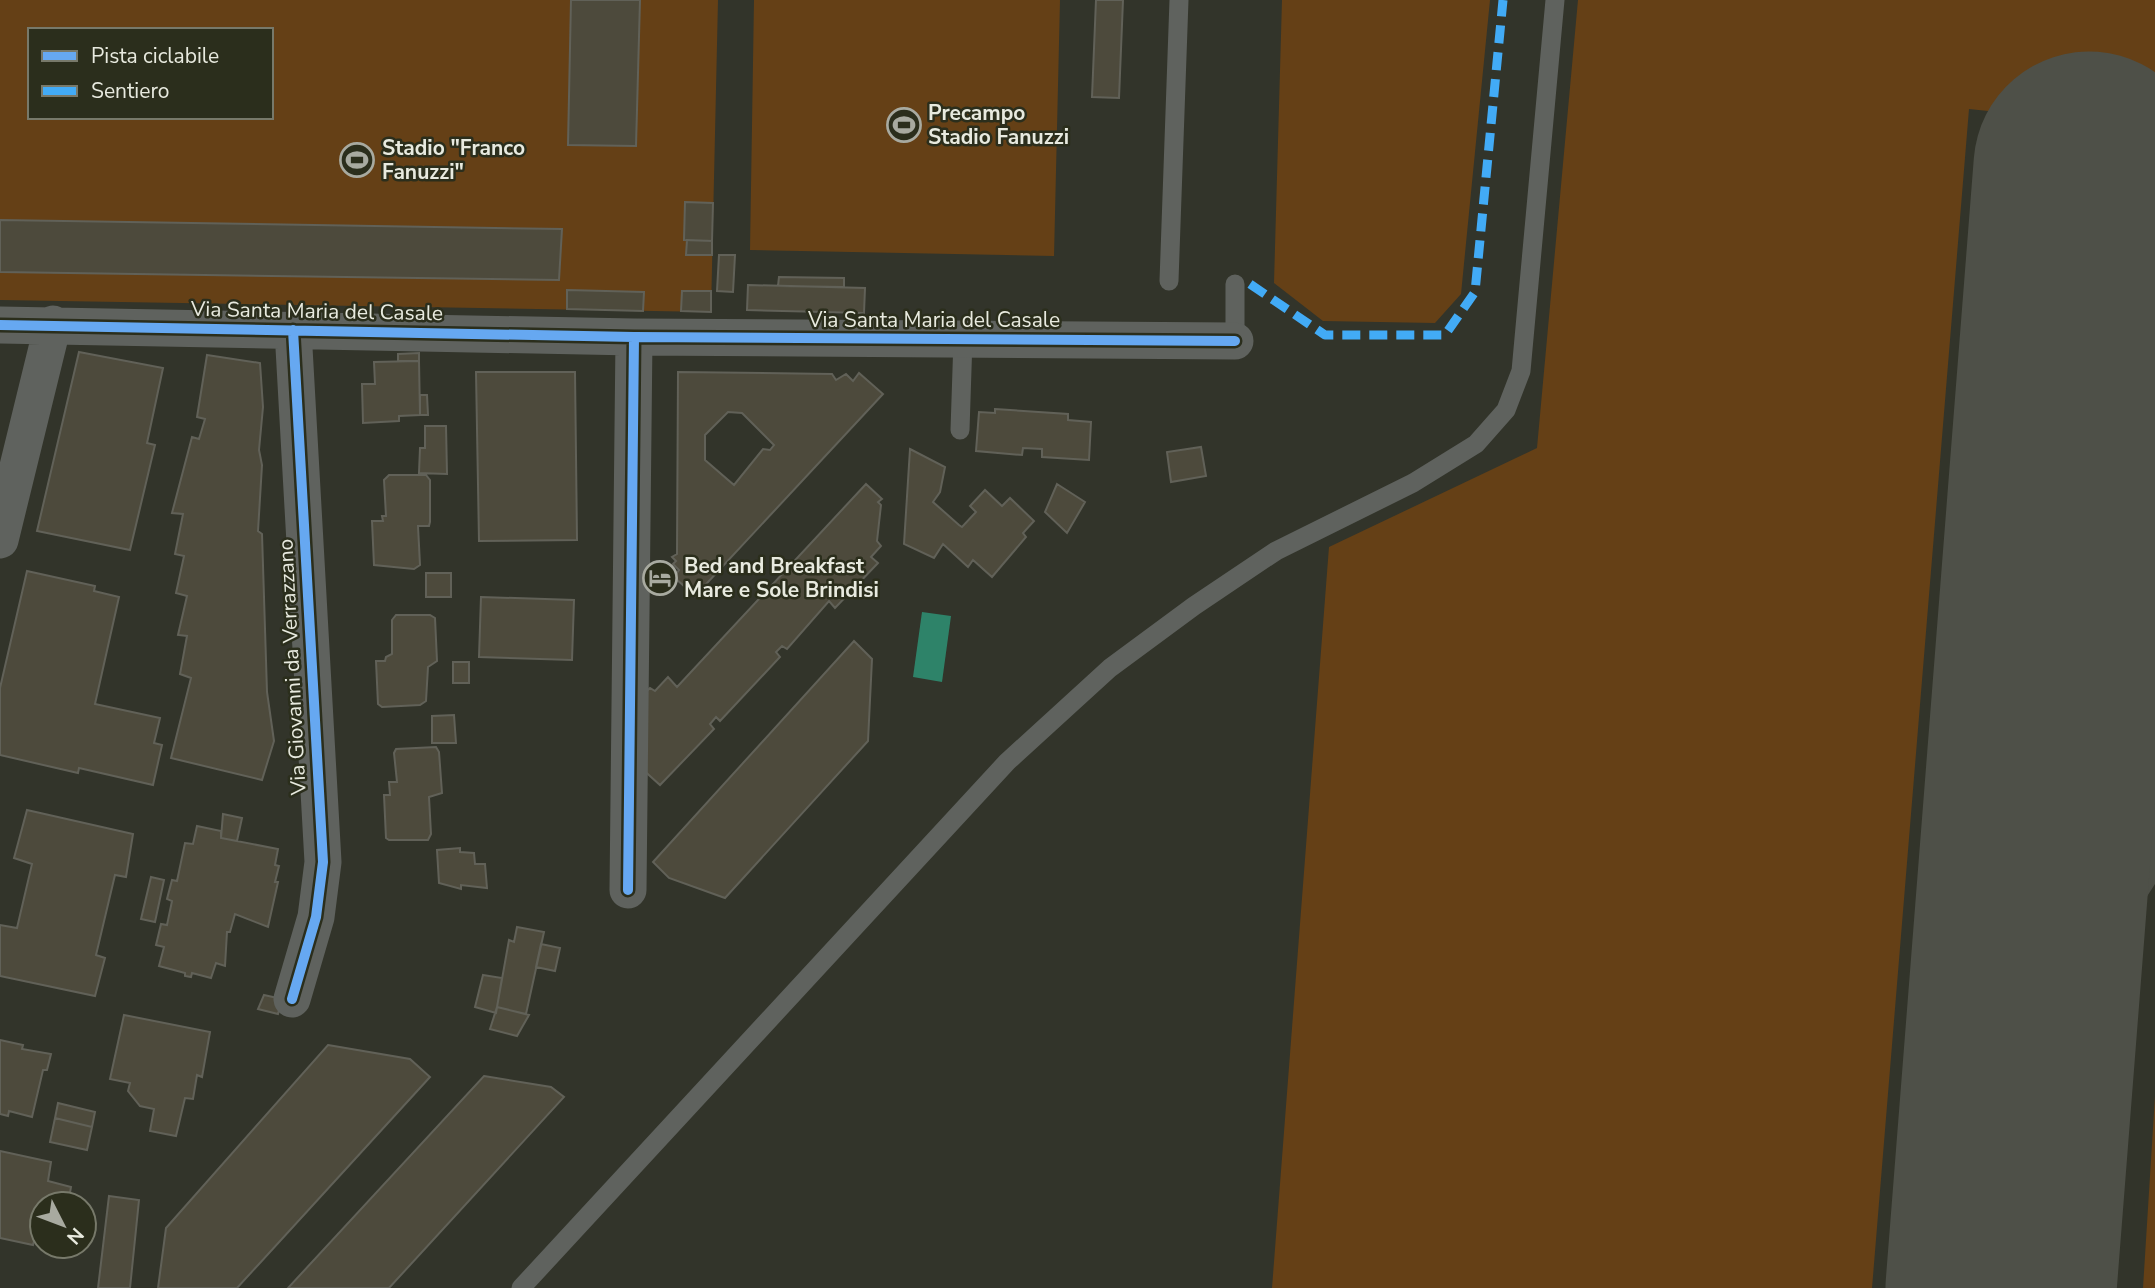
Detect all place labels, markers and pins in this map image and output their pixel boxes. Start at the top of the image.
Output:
place label: Precampo Stadio Fanuzzi [928,99,1069,151]
sports icon: Precampo Stadio Fanuzzi [885,106,923,144]
place label: Stadio "Franco Fanuzzi" [382,134,525,186]
sports icon: Stadio "Franco Fanuzzi" [338,141,376,179]
place label: Bed and Breakfast Mare e Sole Brindisi [684,552,879,604]
hotel icon: Bed and Breakfast Mare e Sole Brindisi [641,559,679,597]

